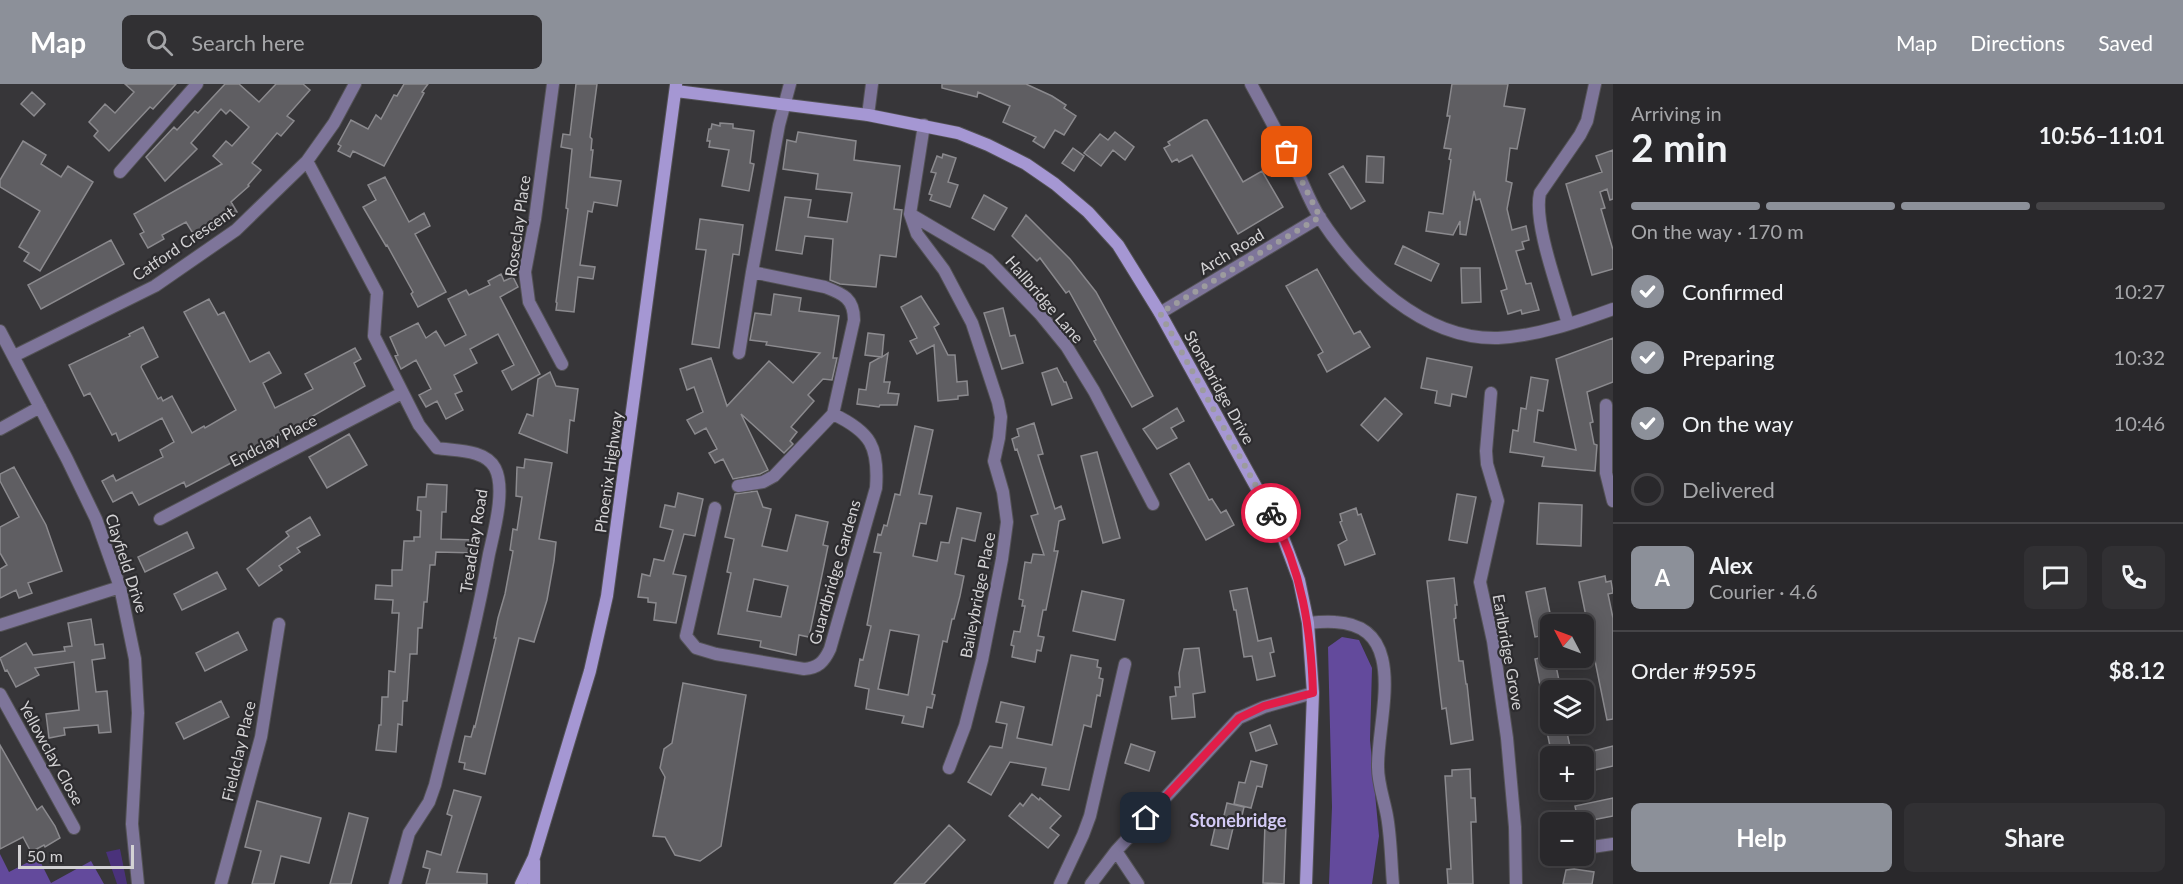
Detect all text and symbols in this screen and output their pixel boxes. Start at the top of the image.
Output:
search box [122,15,542,69]
text: Map [30,25,86,59]
icon: search [143,26,176,59]
text: Search here [191,29,305,56]
text: Map [1896,30,1937,55]
text: Directions [1970,30,2065,55]
text: Saved [2098,30,2153,55]
text: Arriving in [1631,101,1722,125]
text: 10:56–11:01 [2039,122,2165,149]
text: 2 min [1631,124,1728,170]
pin [1261,126,1312,177]
icon: bag [1270,135,1303,168]
street label: Roseclay Place [500,174,534,278]
street label: Catford Crescent [128,202,238,284]
text: On the way · 170 m [1631,219,1804,243]
street label: Arch Road [1195,224,1267,278]
street label: Hallbridge Lane [1002,252,1088,346]
icon: check [1631,275,1664,308]
text: Confirmed [1682,278,1784,305]
text: 10:27 [2114,279,2165,303]
street label: Stonebridge Drive [1181,327,1259,447]
icon: check [1631,341,1664,374]
text: Preparing [1682,344,1774,371]
text: 10:32 [2114,345,2165,369]
icon: check [1631,407,1664,440]
street label: Phoenix Highway [590,409,626,534]
street label: Endclay Place [226,410,320,470]
text: On the way [1682,410,1793,437]
text: 10:46 [2114,411,2165,435]
text: Delivered [1682,476,1775,503]
courier [1241,483,1301,543]
street label: Treadclay Road [455,488,491,594]
street label: Guardbridge Gardens [804,497,864,647]
icon: bike [1255,497,1288,530]
street label: Clayfield Drive [102,511,152,615]
street label: Baileybridge Place [955,530,999,660]
button: chat [2024,546,2087,609]
button: phone [2102,546,2165,609]
text: Alex [1709,552,1753,579]
text: A [1655,564,1670,591]
text: Courier · 4.6 [1709,579,1818,603]
street label: Earlbridge Grove [1489,593,1529,711]
north arrow [1540,614,1594,668]
map controls [1540,614,1594,866]
text: Order #9595 [1631,657,1757,684]
text: $8.12 [2109,657,2165,684]
button: layers [1540,680,1594,734]
street label: Yellowclay Close [16,698,88,808]
street label: Fieldclay Place [217,699,259,803]
button: + [1540,746,1594,800]
pin [1120,792,1171,843]
icon: home [1129,801,1162,834]
button: Help [1631,803,1892,872]
button: Share [1904,803,2165,872]
district label: Stonebridge [1190,809,1287,831]
button: − [1540,812,1594,866]
scale bar [18,842,134,870]
text: 50 m [27,846,63,865]

